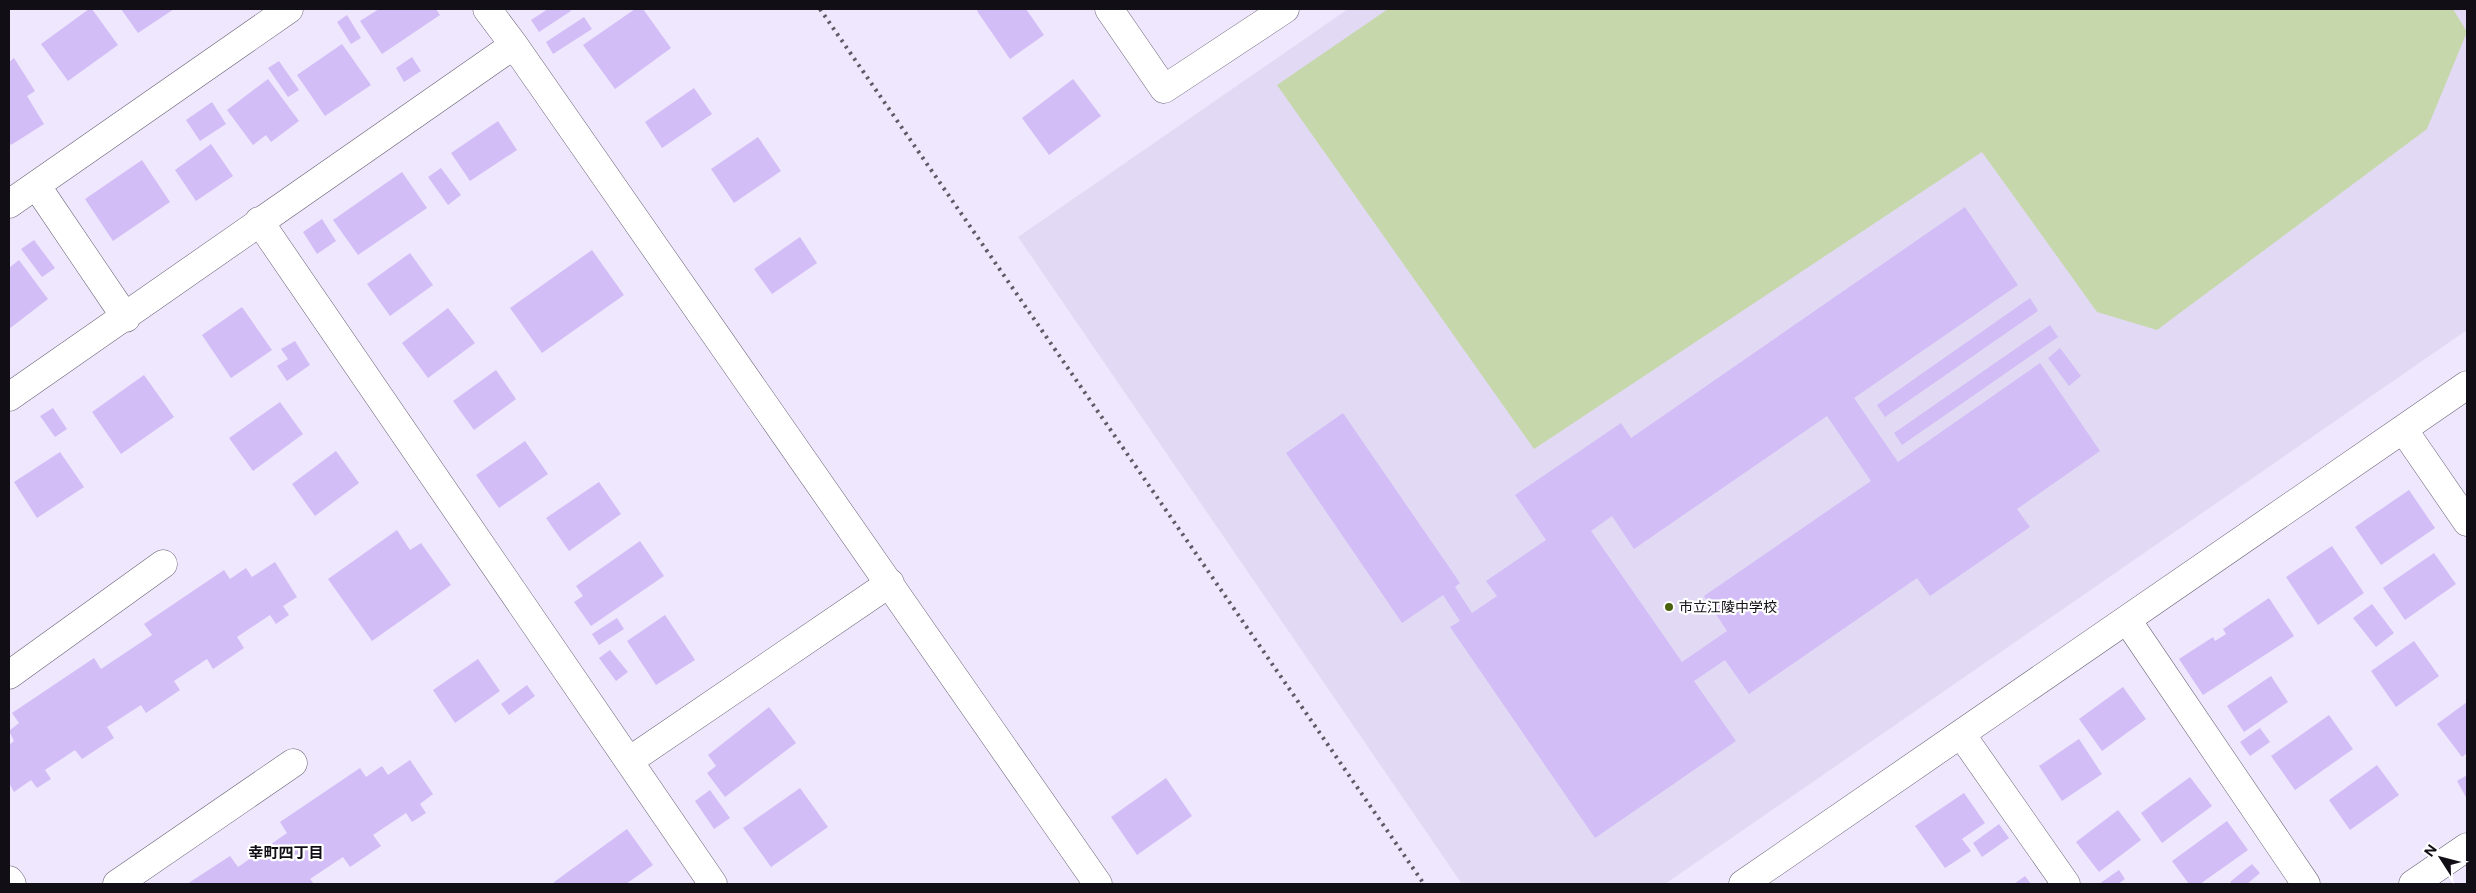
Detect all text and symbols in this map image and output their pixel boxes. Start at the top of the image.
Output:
place label: 市立江陵中学校 [1679,599,1777,616]
marker: 市立江陵中学校 [1663,601,1675,613]
north arrow [2416,833,2466,883]
text: N [2421,841,2441,860]
district label: 幸町四丁目 [248,844,324,862]

